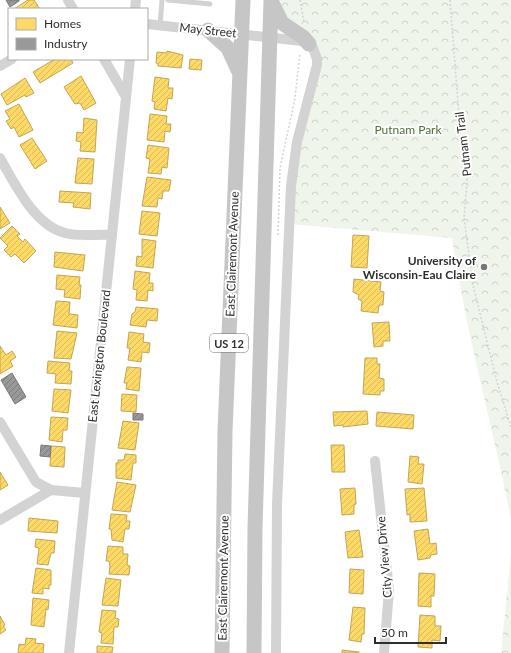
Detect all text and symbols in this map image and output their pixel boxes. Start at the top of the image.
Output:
legend [8,8,148,60]
text: Homes [44,16,81,31]
street label: May Street [179,20,238,41]
text: Industry [44,36,88,51]
street label: Putnam Trail [452,111,474,177]
park label: Putnam Park [374,122,442,137]
street label: East Clairemont Avenue [222,191,242,317]
place label: University of Wisconsin-Eau Claire [363,253,477,282]
marker: University of Wisconsin-Eau Claire [479,262,489,272]
street label: East Lexington Boulevard [85,289,113,423]
road number: US 12 [210,334,248,352]
street label: East Clairemont Avenue [214,515,232,641]
street label: City View Drive [373,516,395,598]
scale bar [375,619,446,645]
text: 50 m [381,625,408,640]

